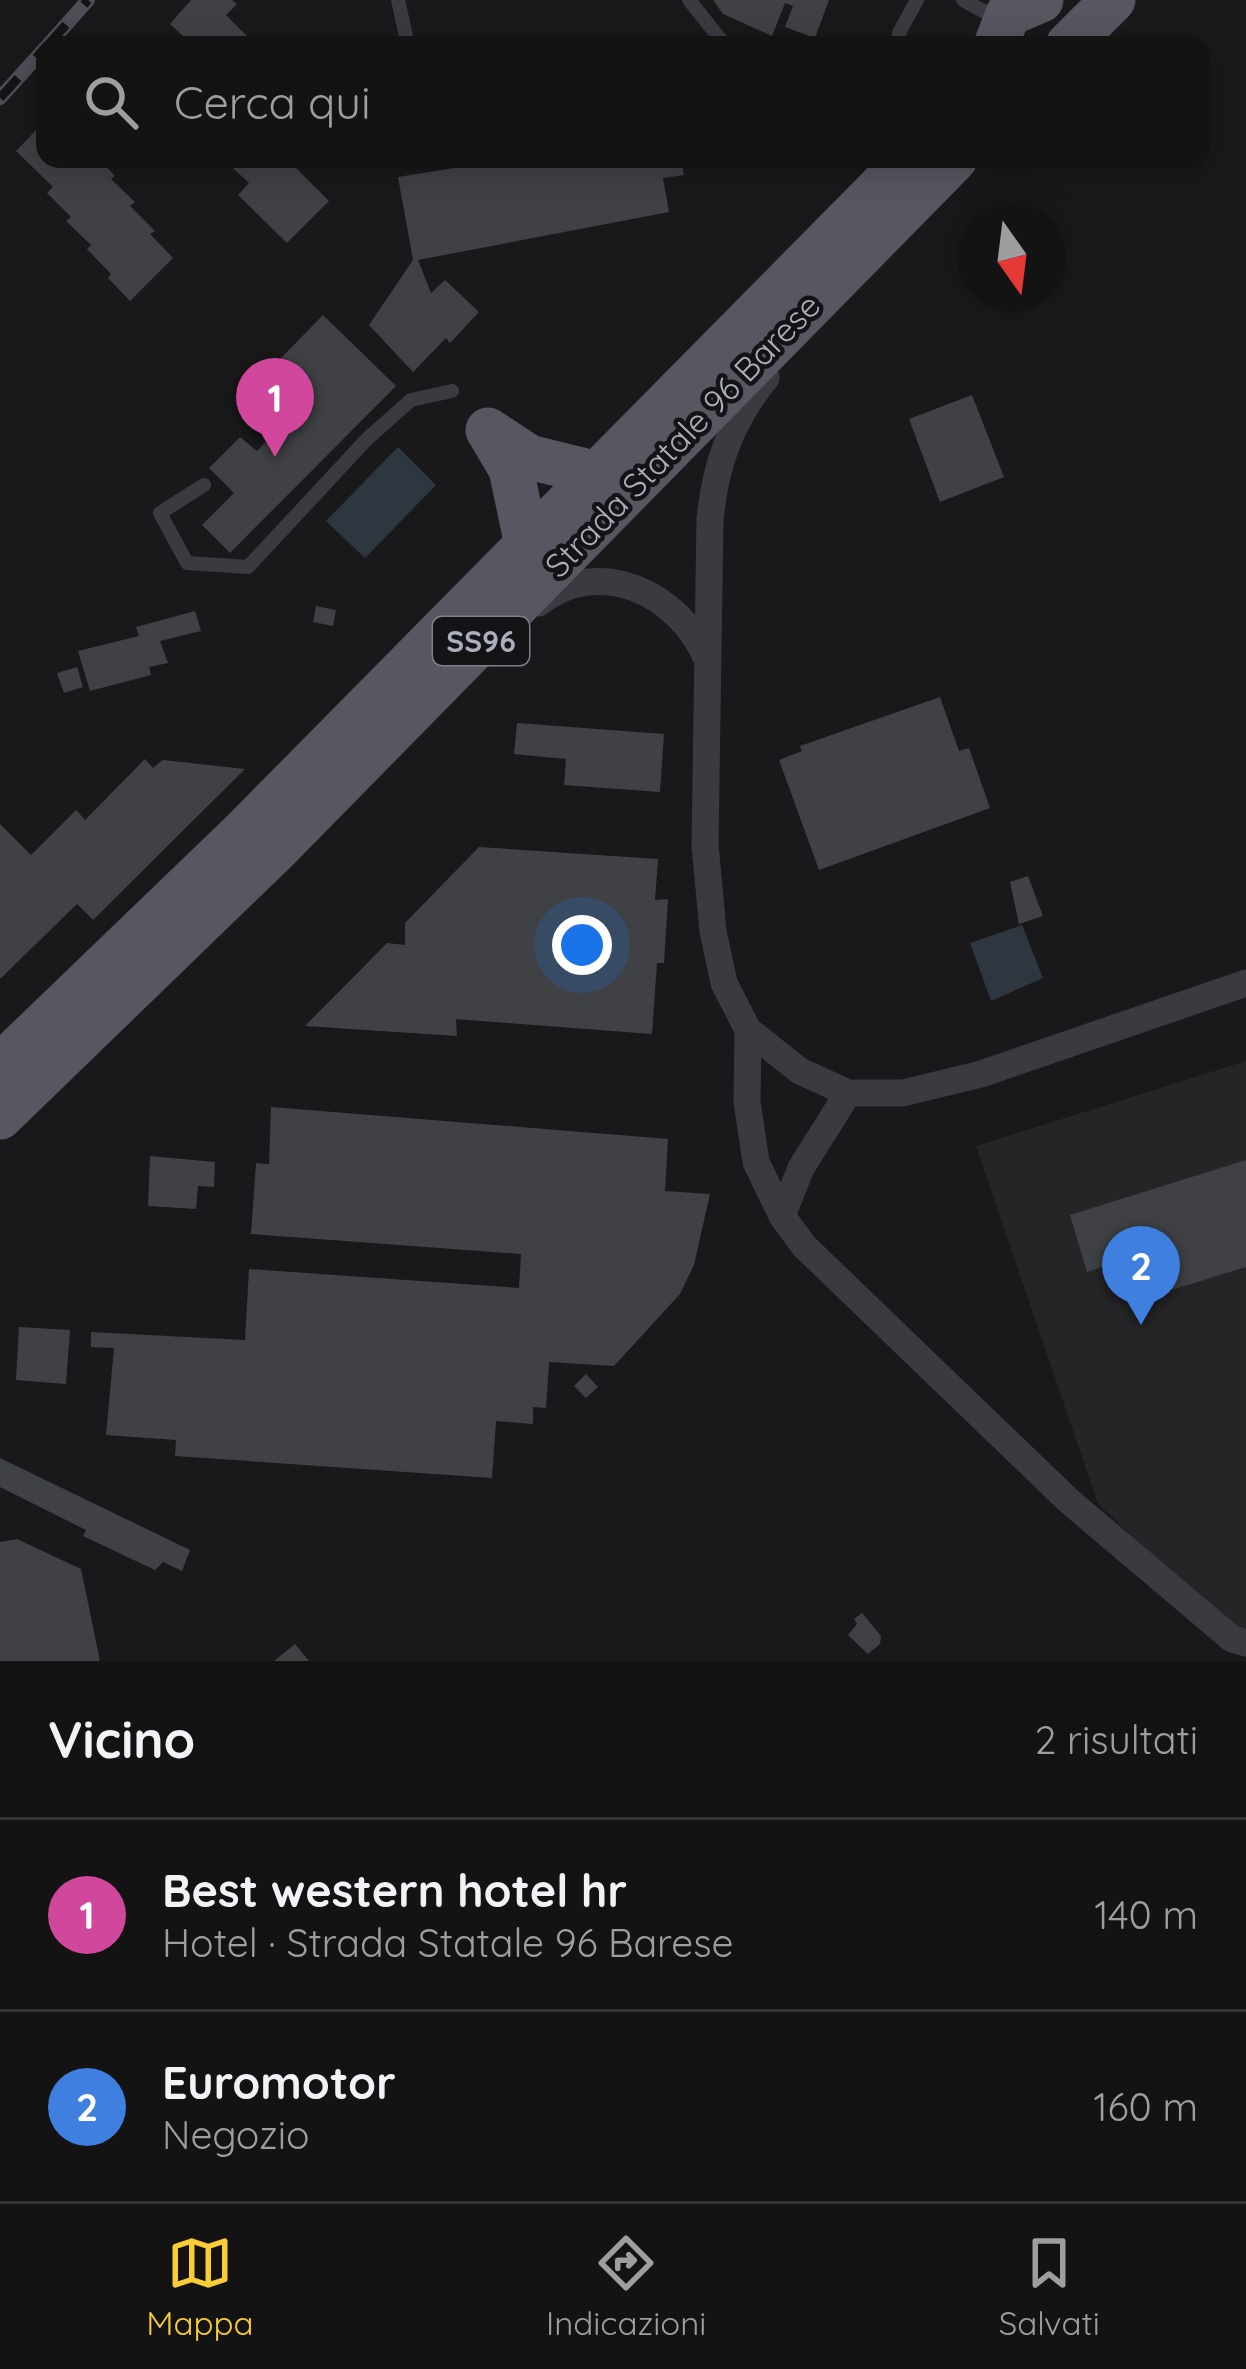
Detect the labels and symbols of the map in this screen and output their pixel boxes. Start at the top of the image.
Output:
north arrow [958,204,1066,312]
street label: Strada Statale 96 Barese [536,285,828,585]
pin: 1 [236,358,314,457]
road number: SS96 [433,617,529,665]
your location [552,915,612,975]
pin: 2 [1102,1226,1180,1325]

